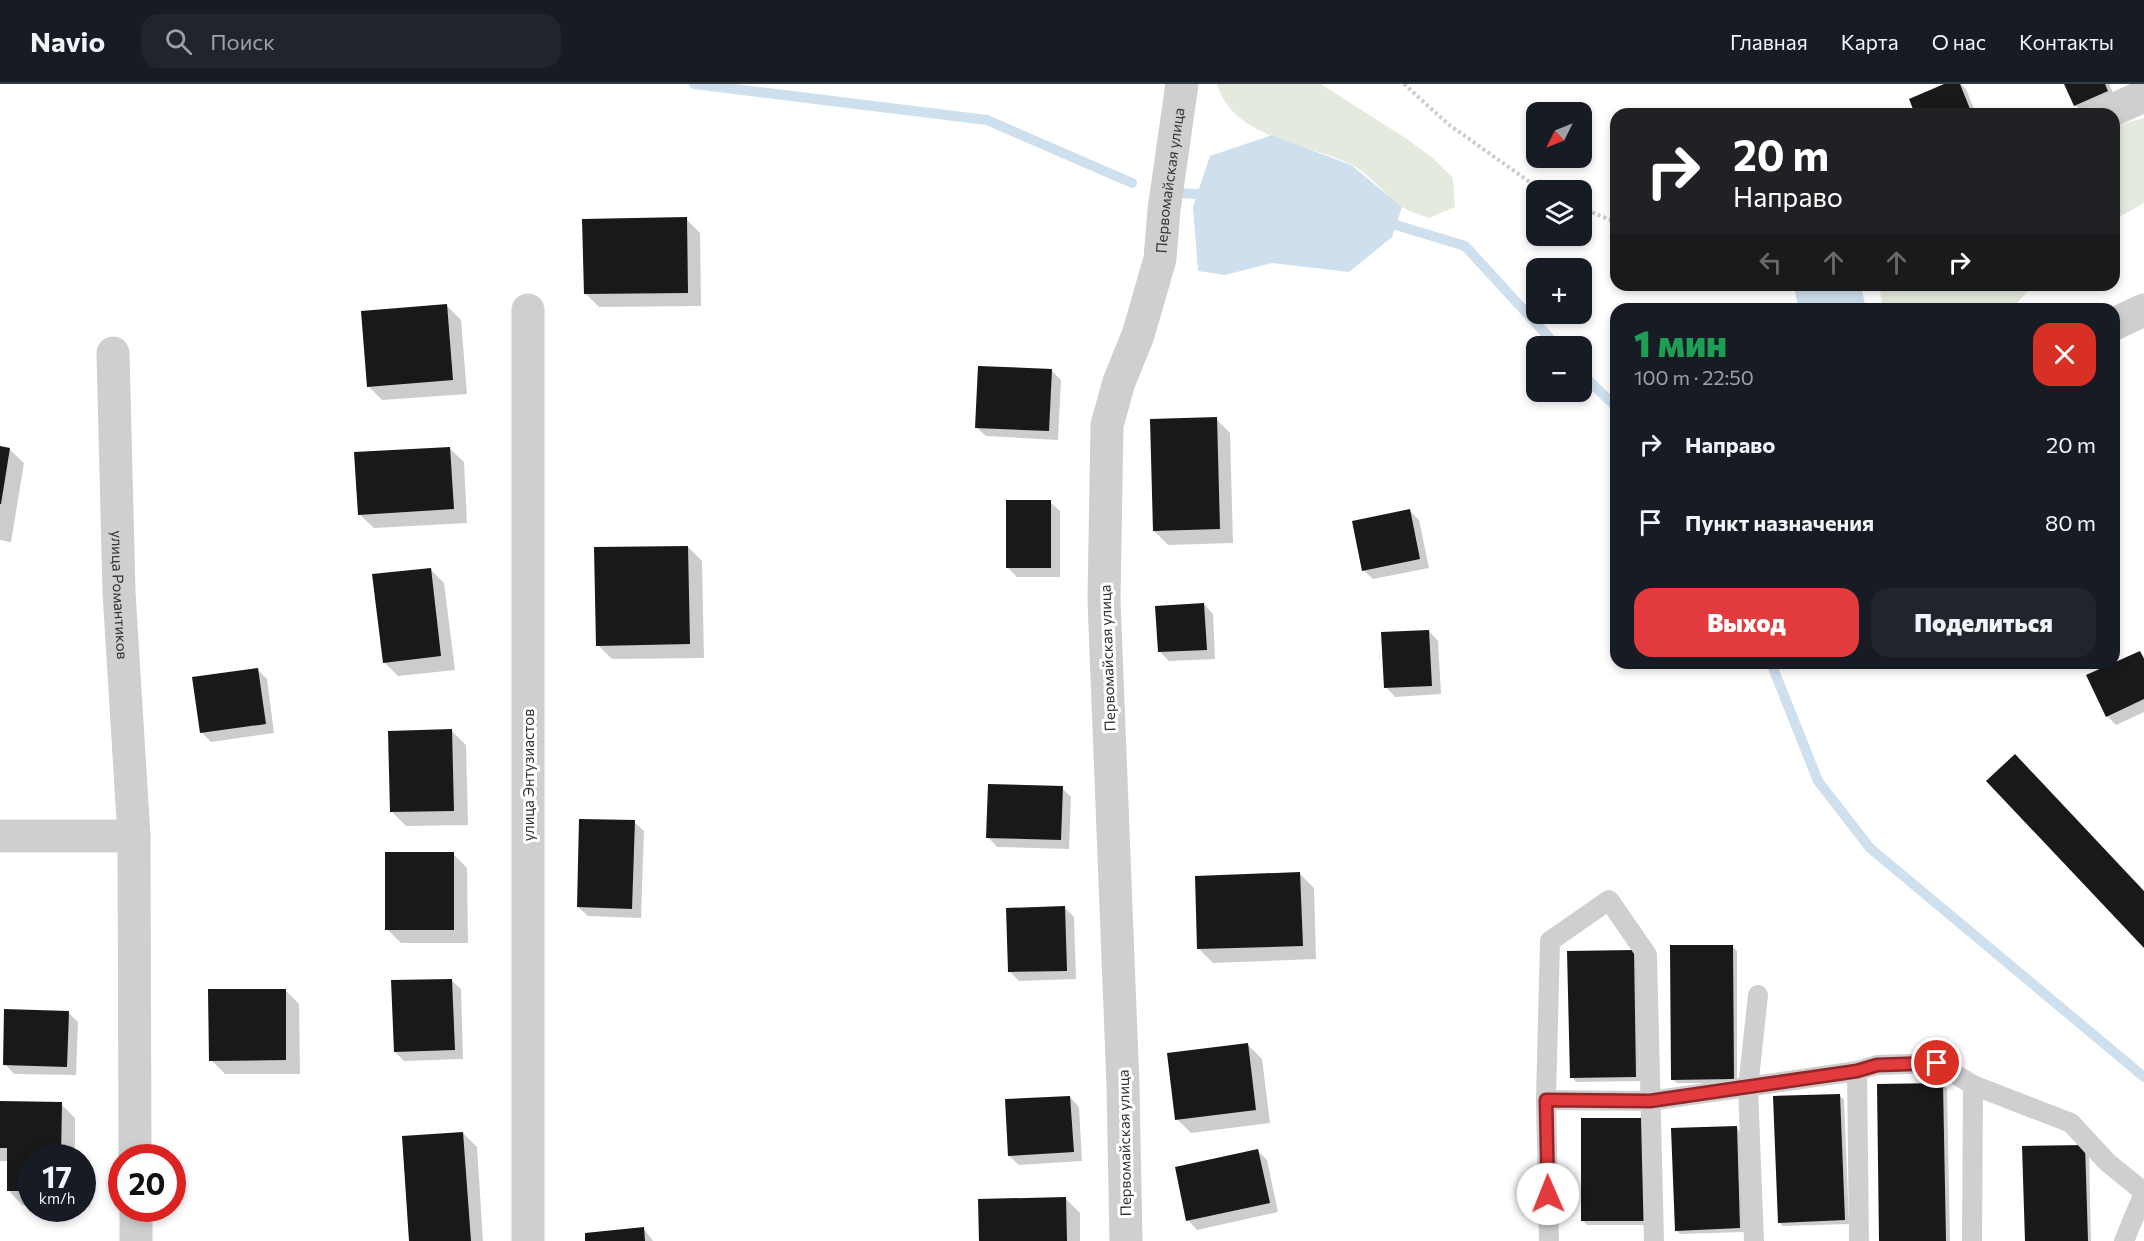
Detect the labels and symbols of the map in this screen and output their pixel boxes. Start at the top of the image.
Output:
north arrow [1526,102,1592,168]
street label: Первомайская улица [1151,106,1188,254]
street label: улица Романтиков [108,530,132,660]
street label: Первомайская улица [1095,584,1119,732]
street label: улица Энтузиастов [519,709,537,841]
pin [1911,1037,1962,1088]
street label: Первомайская улица [1114,1069,1134,1217]
speed limit sign: 20 [108,1144,186,1222]
position arrow [1516,1162,1580,1226]

